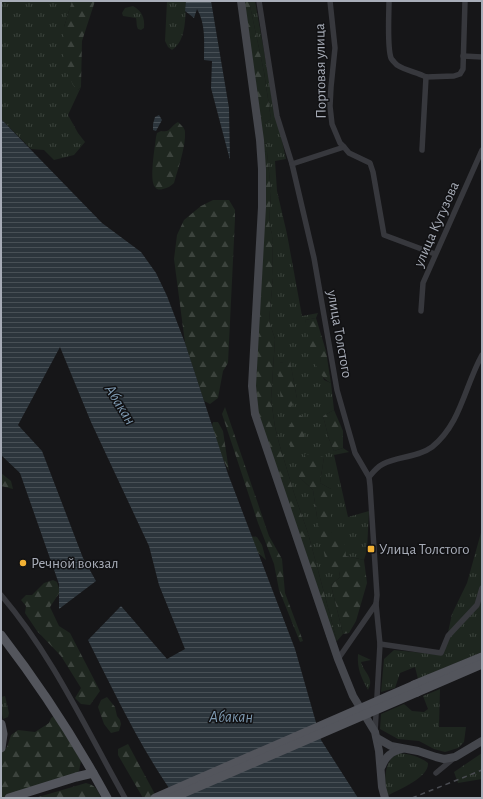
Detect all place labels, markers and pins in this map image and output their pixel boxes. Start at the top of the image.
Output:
place label: Улица Толстого [379,542,469,557]
marker: Улица Толстого [366,544,376,554]
place label: Речной вокзал [31,556,118,571]
marker: Речной вокзал [18,558,28,568]

